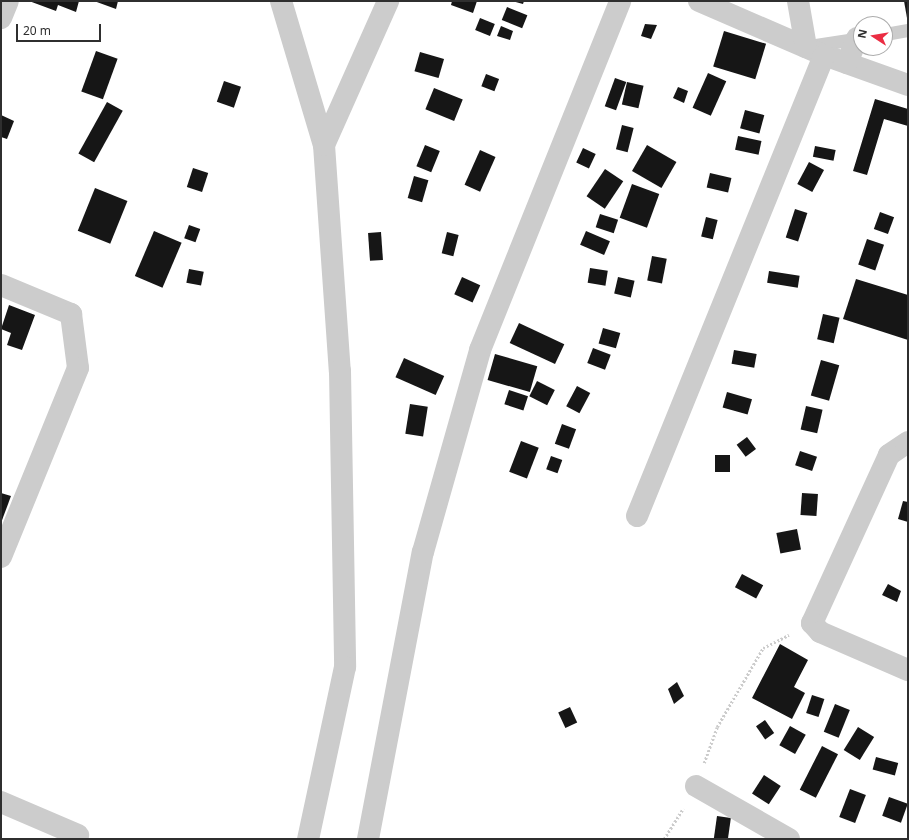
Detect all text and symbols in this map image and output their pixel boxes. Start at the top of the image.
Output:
scale bar [18,16,103,42]
north arrow [853,16,893,56]
text: 20 m [23,22,51,39]
text: N [853,28,870,40]

